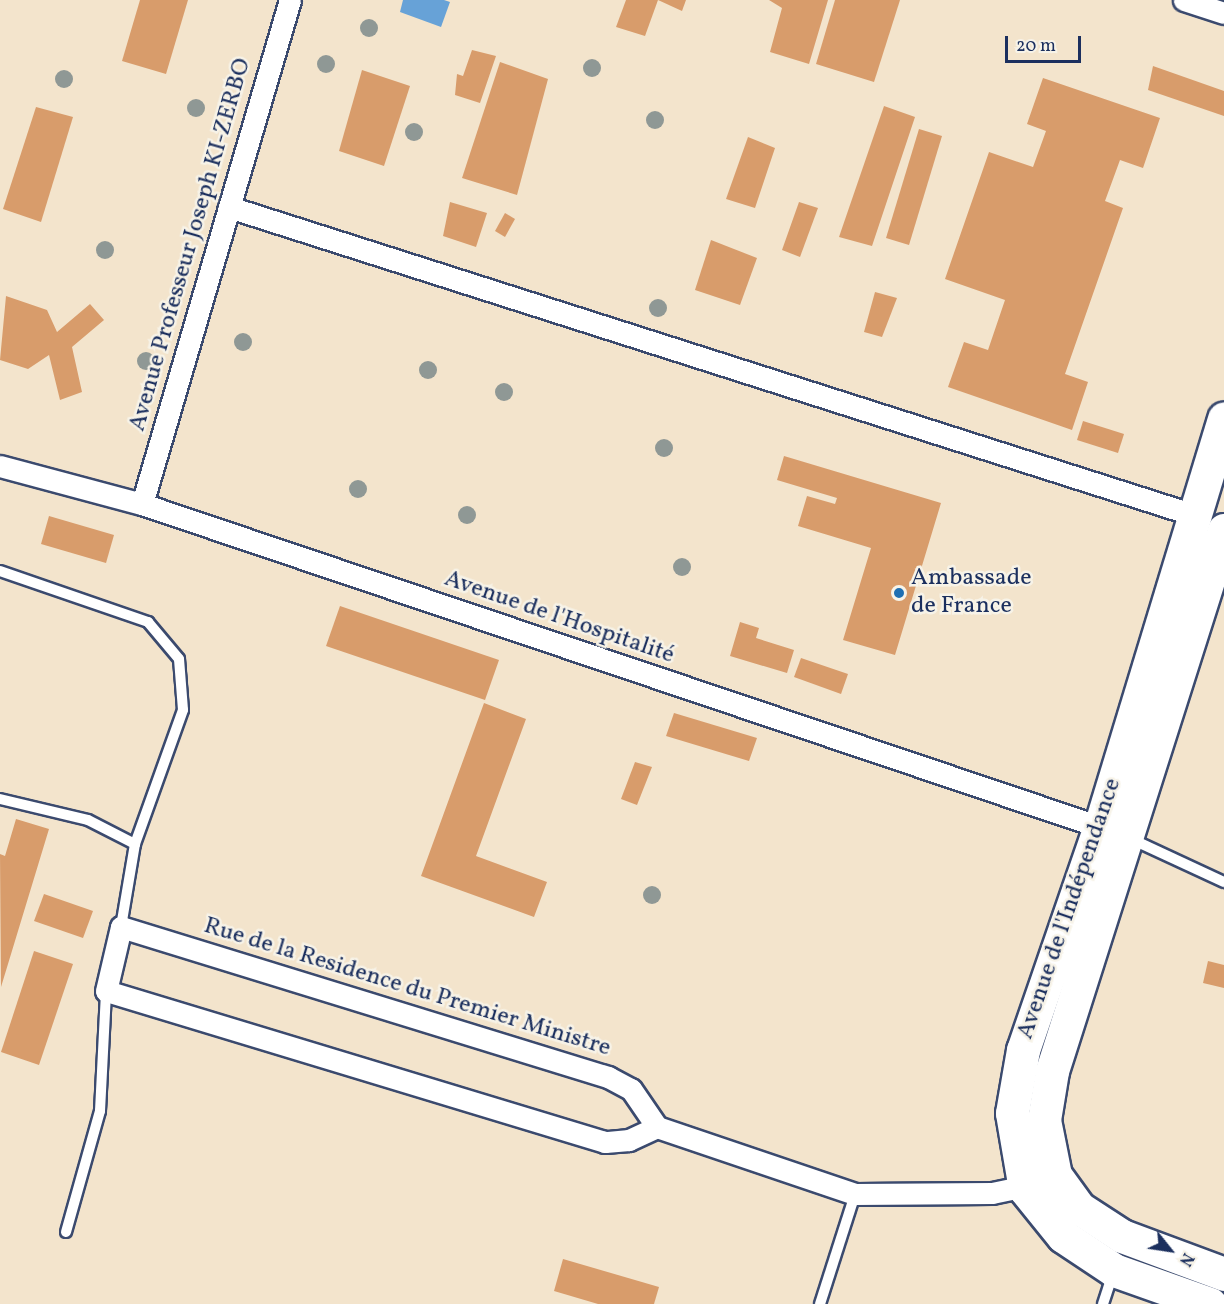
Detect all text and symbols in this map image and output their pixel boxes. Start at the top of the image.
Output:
scale bar [1008,24,1084,62]
text: 20 m [1016,34,1056,59]
street label: Avenue Professeur Joseph KI-ZERBO [124,55,258,435]
street label: Avenue de l'Hospitalité [440,565,678,671]
place label: Ambassade de France [911,565,1032,621]
marker: Ambassade de France [892,586,906,600]
street label: Avenue de l'Indépendance [1012,775,1128,1043]
street label: Rue de la Residence du Premier Ministre [200,912,614,1064]
north arrow [1140,1220,1200,1280]
text: N [1173,1248,1198,1270]

